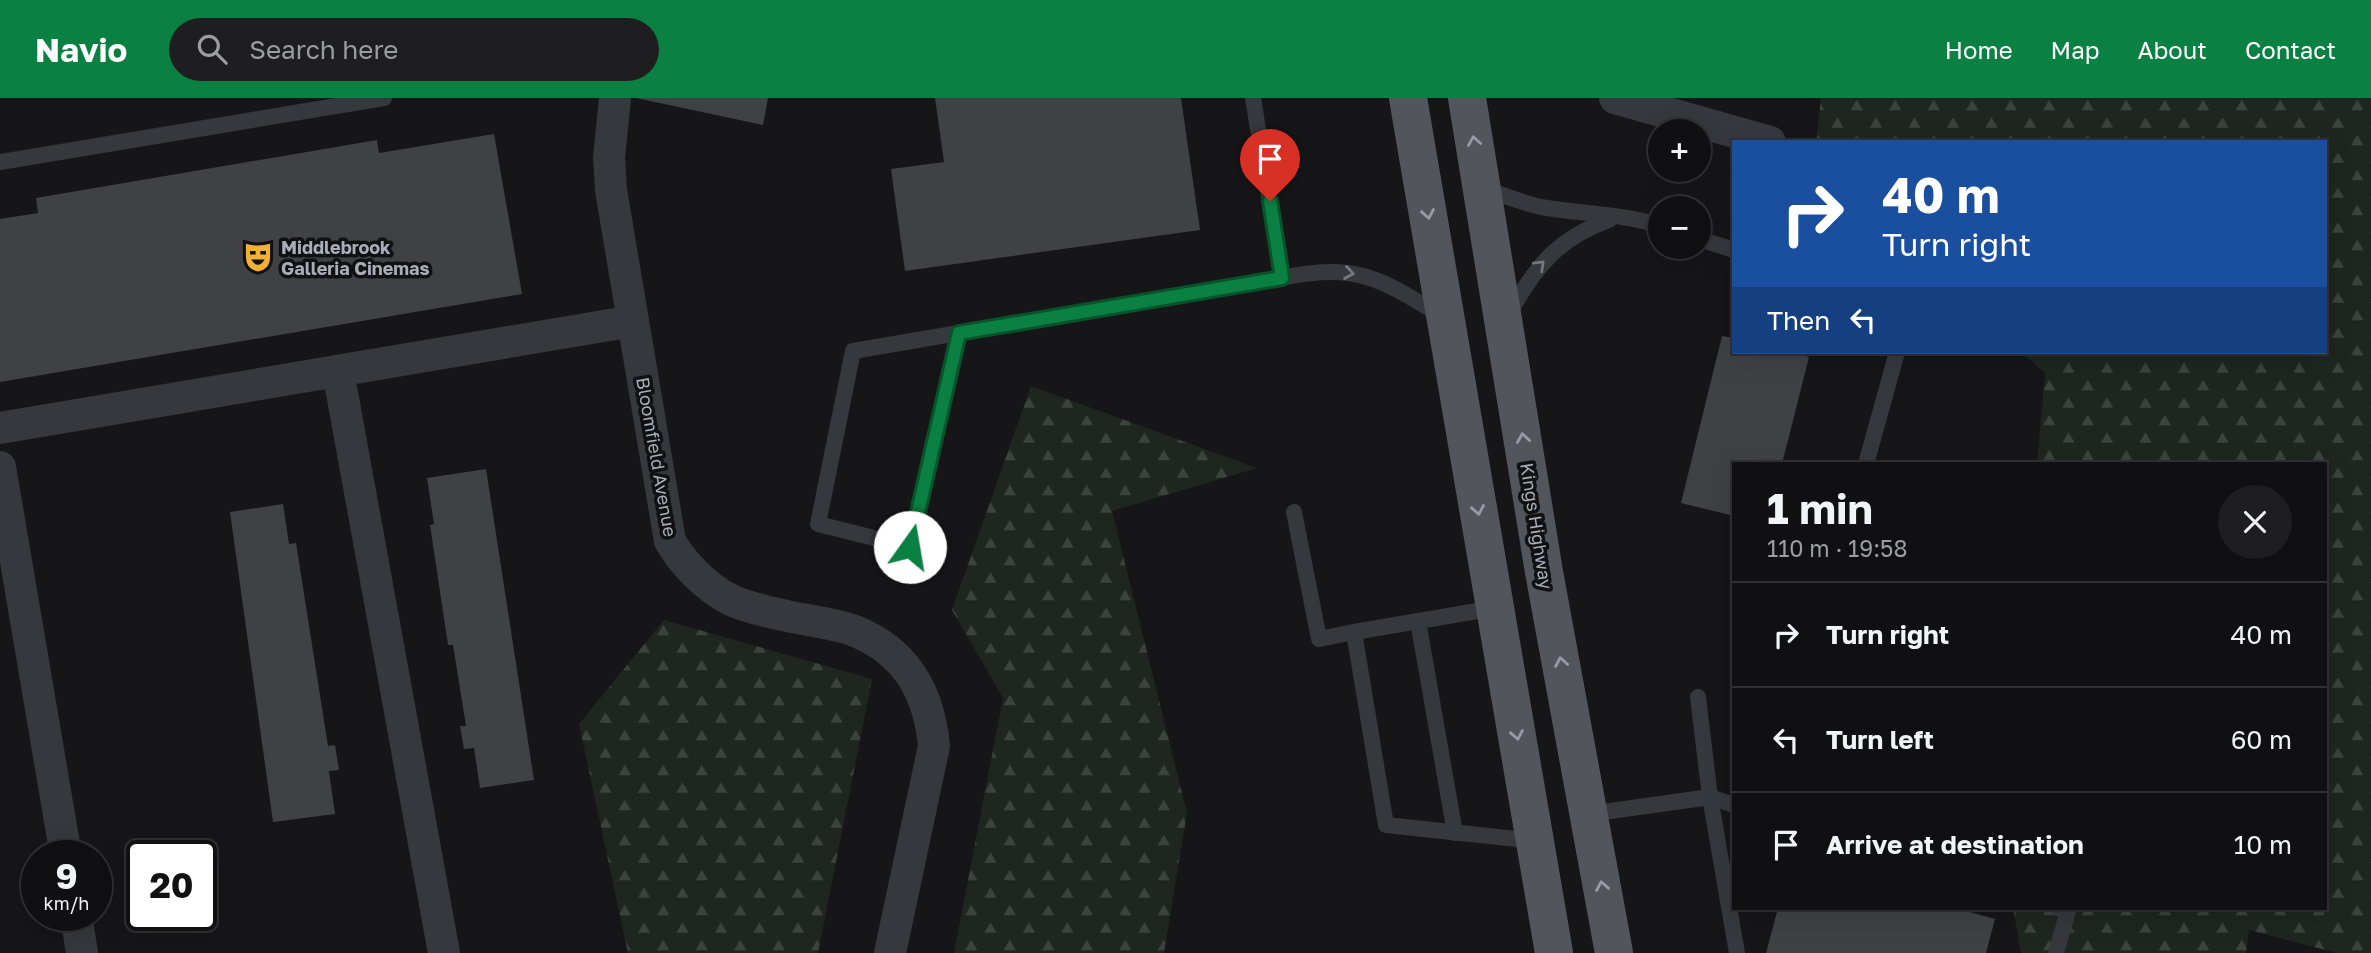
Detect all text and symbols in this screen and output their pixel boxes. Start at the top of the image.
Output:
search box [169,18,659,81]
text: Navio [35,30,127,69]
icon: search [193,30,231,68]
text: Search here [249,34,398,65]
text: Home [1945,35,2013,64]
text: Map [2051,35,2100,64]
text: About [2138,35,2207,64]
text: Contact [2245,35,2336,64]
map controls [1648,119,1711,259]
button: + [1648,119,1711,182]
pin [1240,129,1300,201]
one-way arrow [1467,135,1482,147]
icon: arrive [1251,140,1289,178]
text: 40 m [1882,165,2000,224]
icon: right [1767,168,1858,259]
button: − [1648,196,1711,259]
one-way arrow [1420,208,1435,220]
text: Turn right [1882,225,2031,263]
place label: Middlebrook Galleria Cinemas [281,236,430,279]
theatre icon: Middlebrook Galleria Cinemas [241,240,275,274]
one-way arrow [1532,260,1545,273]
one-way arrow [1344,265,1355,280]
icon: left [1844,301,1882,339]
text: Then [1767,305,1830,336]
street label: Bloomfield Avenue [632,375,682,539]
one-way arrow [1516,432,1531,444]
street label: Kings Highway [1516,461,1558,591]
text: 1 min [1767,483,1873,533]
button: close [2218,485,2292,559]
one-way arrow [1470,504,1485,516]
position arrow [873,510,947,584]
text: 110 m · 19:58 [1767,534,1907,562]
icon: right [1767,616,1805,654]
text: Turn right [1826,619,1949,650]
text: 40 m [2231,619,2292,650]
one-way arrow [1554,656,1569,668]
icon: left [1767,721,1805,759]
text: Turn left [1826,724,1934,755]
text: 60 m [2231,724,2292,755]
one-way arrow [1508,729,1523,741]
icon: arrive [1767,826,1805,864]
text: Arrive at destination [1826,829,2084,860]
text: 10 m [2234,829,2292,860]
speed limit sign: 20 [126,840,217,931]
text: 9 [55,855,78,897]
one-way arrow [1595,880,1610,892]
text: km/h [44,892,89,914]

